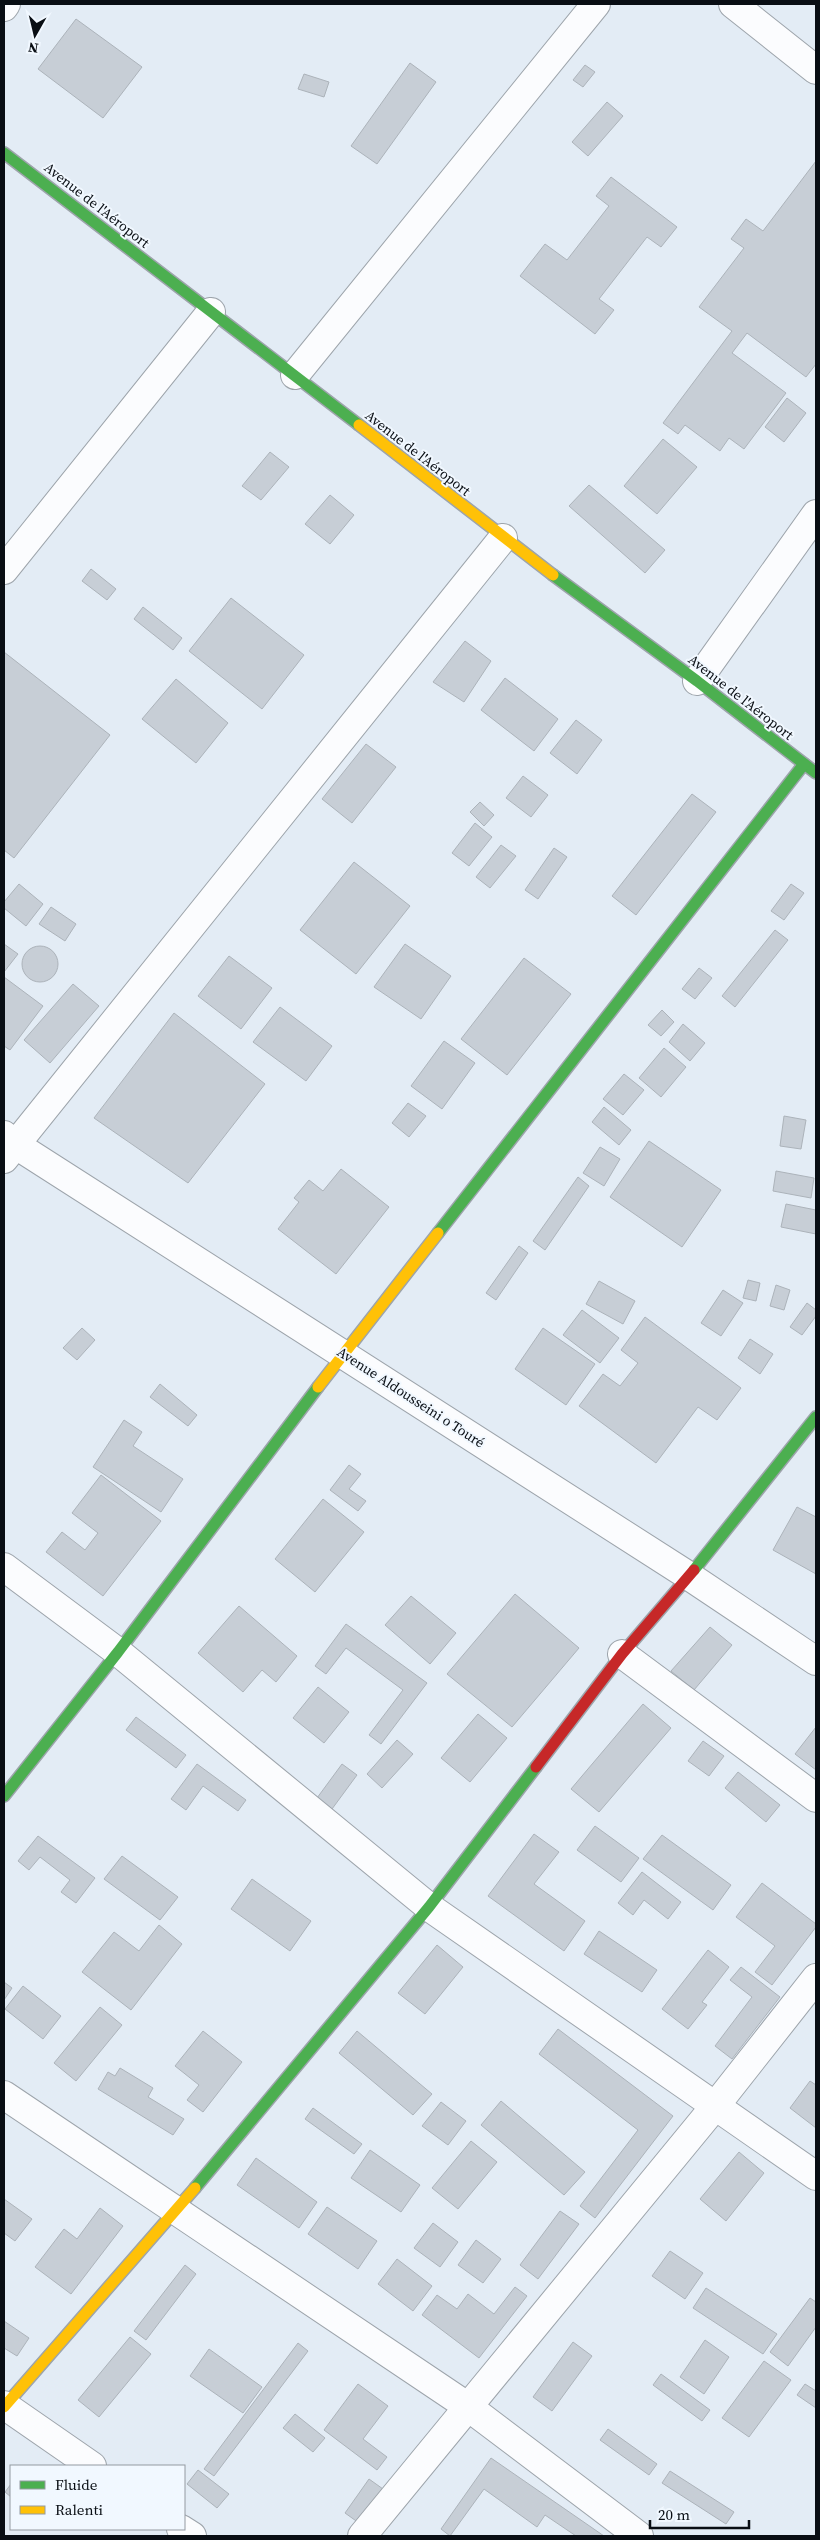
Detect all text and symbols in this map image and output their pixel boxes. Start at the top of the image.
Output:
north arrow [10,10,60,60]
text: N [27,37,40,58]
street label: Avenue de l'Aéroport [40,157,154,253]
street label: Avenue de l'Aéroport [361,405,475,501]
street label: Avenue de l'Aéroport [684,649,798,745]
street label: Avenue Aldousseini o Touré [333,1342,489,1452]
legend [10,2465,185,2530]
text: Fluide [55,2474,98,2495]
scale bar [650,2498,749,2530]
text: Ralenti [55,2499,103,2520]
text: 20 m [658,2504,690,2525]

